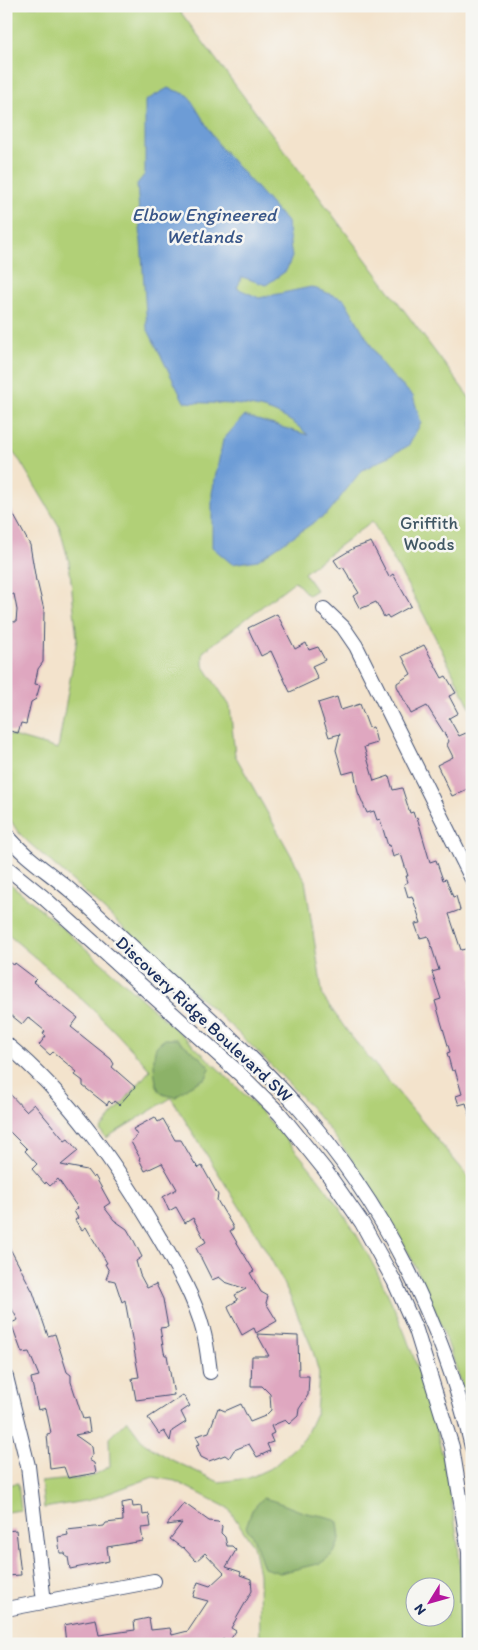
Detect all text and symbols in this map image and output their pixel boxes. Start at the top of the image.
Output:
water label: Elbow Engineered Wetlands [132,203,278,248]
park label: Griffith Woods [400,512,459,555]
street label: Discovery Ridge Boulevard SW [111,931,297,1107]
north arrow [406,1578,456,1628]
text: N [410,1601,430,1618]

